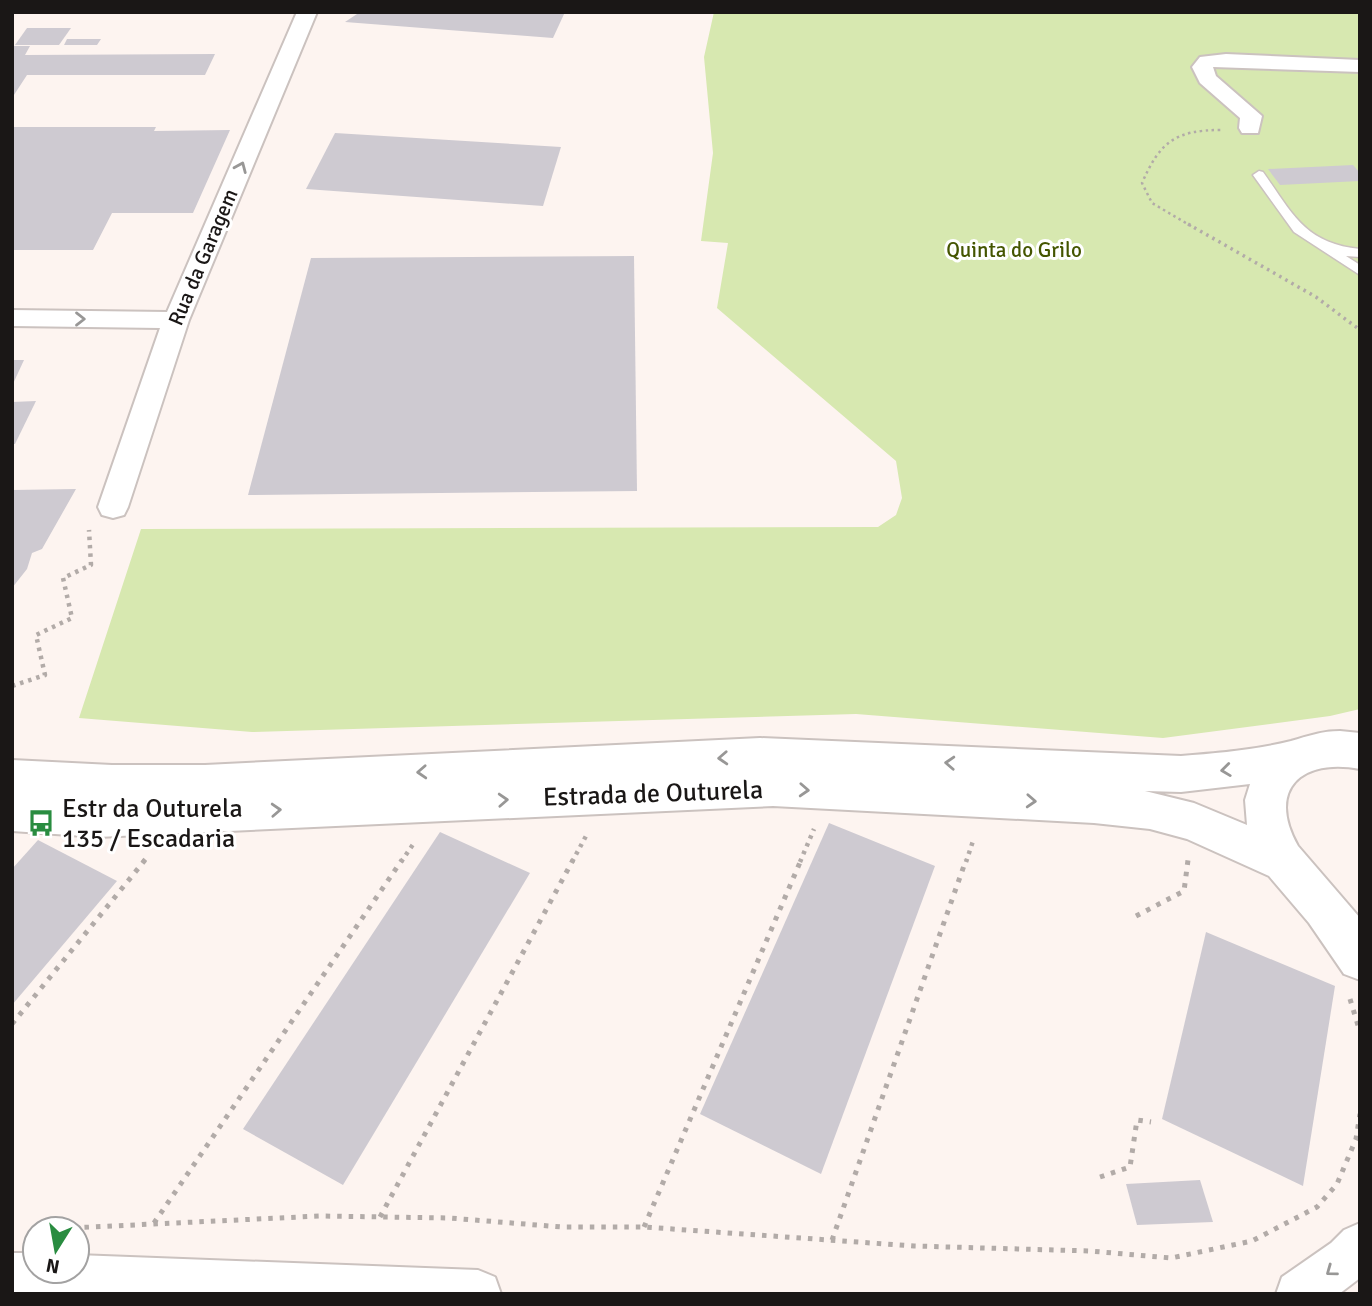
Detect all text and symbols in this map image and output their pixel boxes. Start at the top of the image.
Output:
one-way arrow [233,161,247,174]
street label: Rua da Garagem [163,185,243,329]
park label: Quinta do Grilo [946,237,1082,263]
one-way arrow [76,311,86,327]
one-way arrow [717,750,728,765]
one-way arrow [944,756,955,771]
one-way arrow [1220,762,1232,777]
one-way arrow [416,765,427,780]
street label: Estrada de Outurela [542,774,764,814]
one-way arrow [799,782,810,797]
one-way arrow [498,792,509,807]
place label: Estr da Outurela 135 / Escadaria [62,793,243,855]
one-way arrow [1026,793,1037,808]
one-way arrow [271,802,282,817]
bus stop icon: Estr da Outurela 135 / Escadaria [26,808,56,838]
north arrow [21,1215,91,1285]
text: N [44,1253,62,1279]
one-way arrow [1326,1263,1338,1275]

